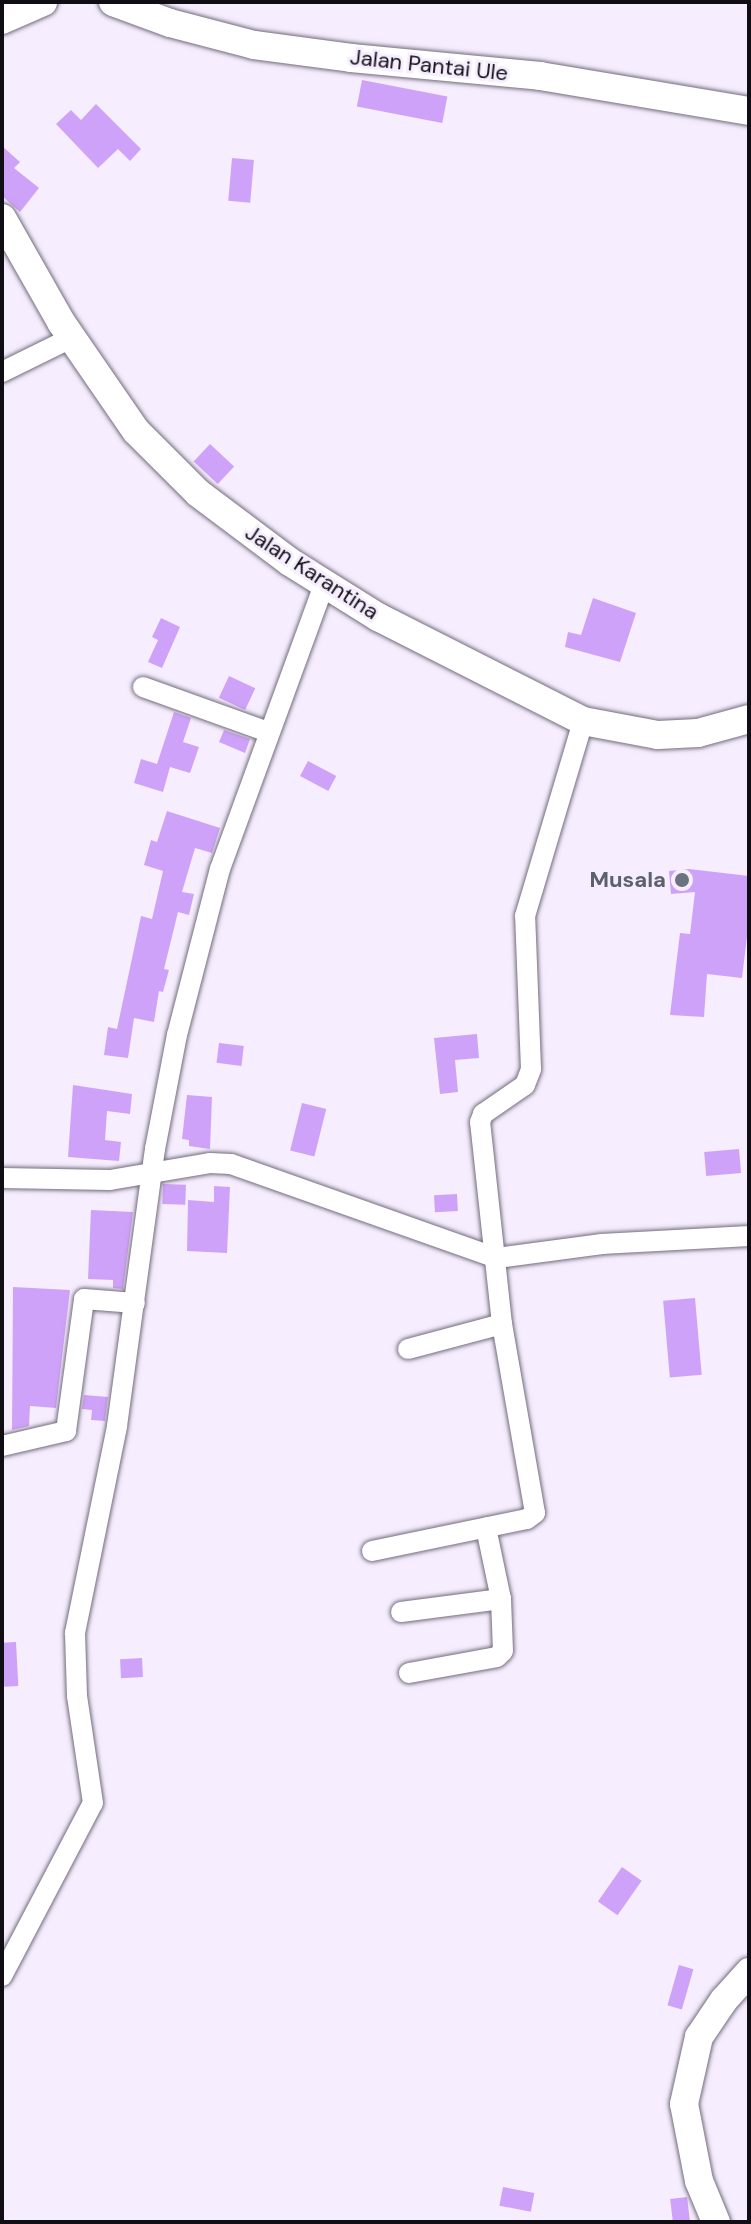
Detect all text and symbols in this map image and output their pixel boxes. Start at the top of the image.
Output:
street label: Jalan Pantai Ule [349,44,509,86]
street label: Jalan Karantina [240,519,384,625]
place label: Musala [590,867,666,893]
marker: Musala [673,871,691,889]

